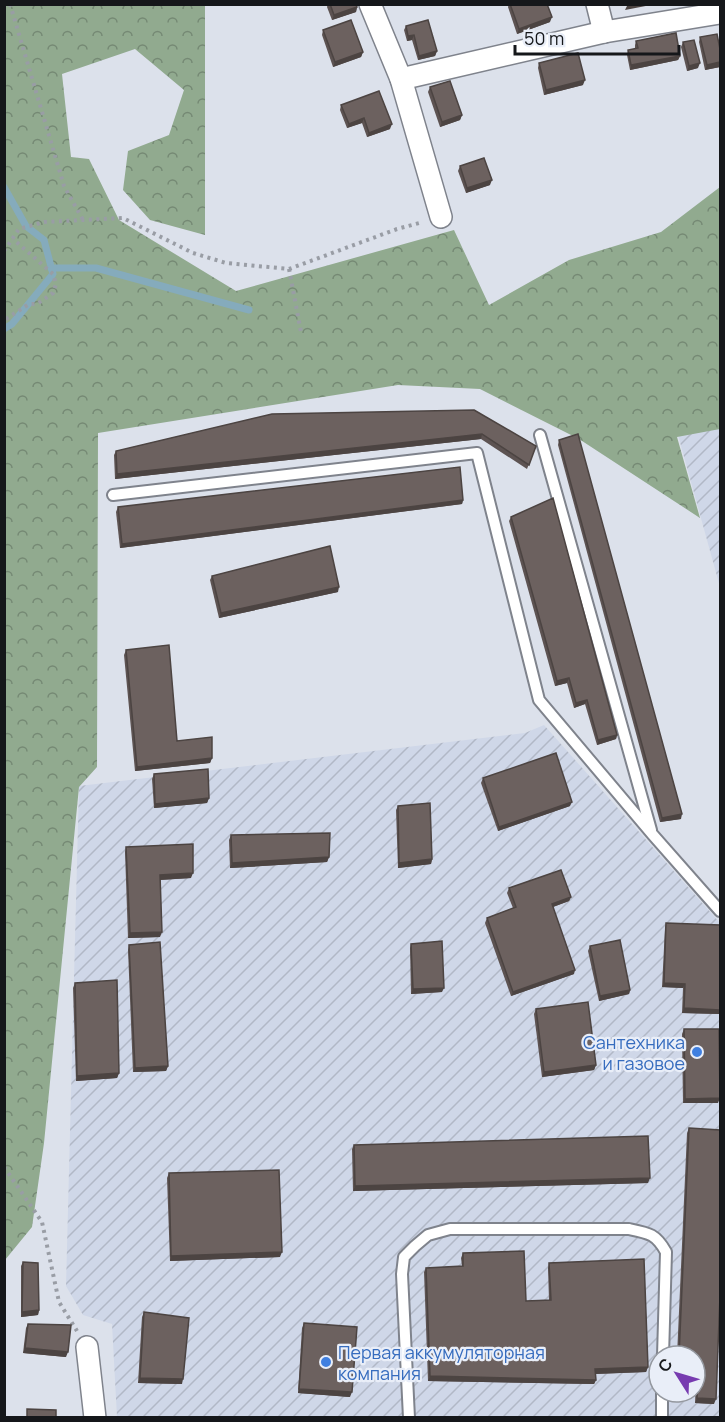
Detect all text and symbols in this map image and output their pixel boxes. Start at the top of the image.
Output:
scale bar [515,18,678,56]
text: 50 m [524,26,564,50]
place label: Сантехника и газовое [583,1030,685,1075]
marker: Сантехника и газовое [690,1045,704,1059]
place label: Первая аккумуляторная компания [338,1340,545,1385]
north arrow [647,1344,707,1404]
text: С [653,1353,677,1376]
marker: Первая аккумуляторная компания [319,1355,333,1369]

